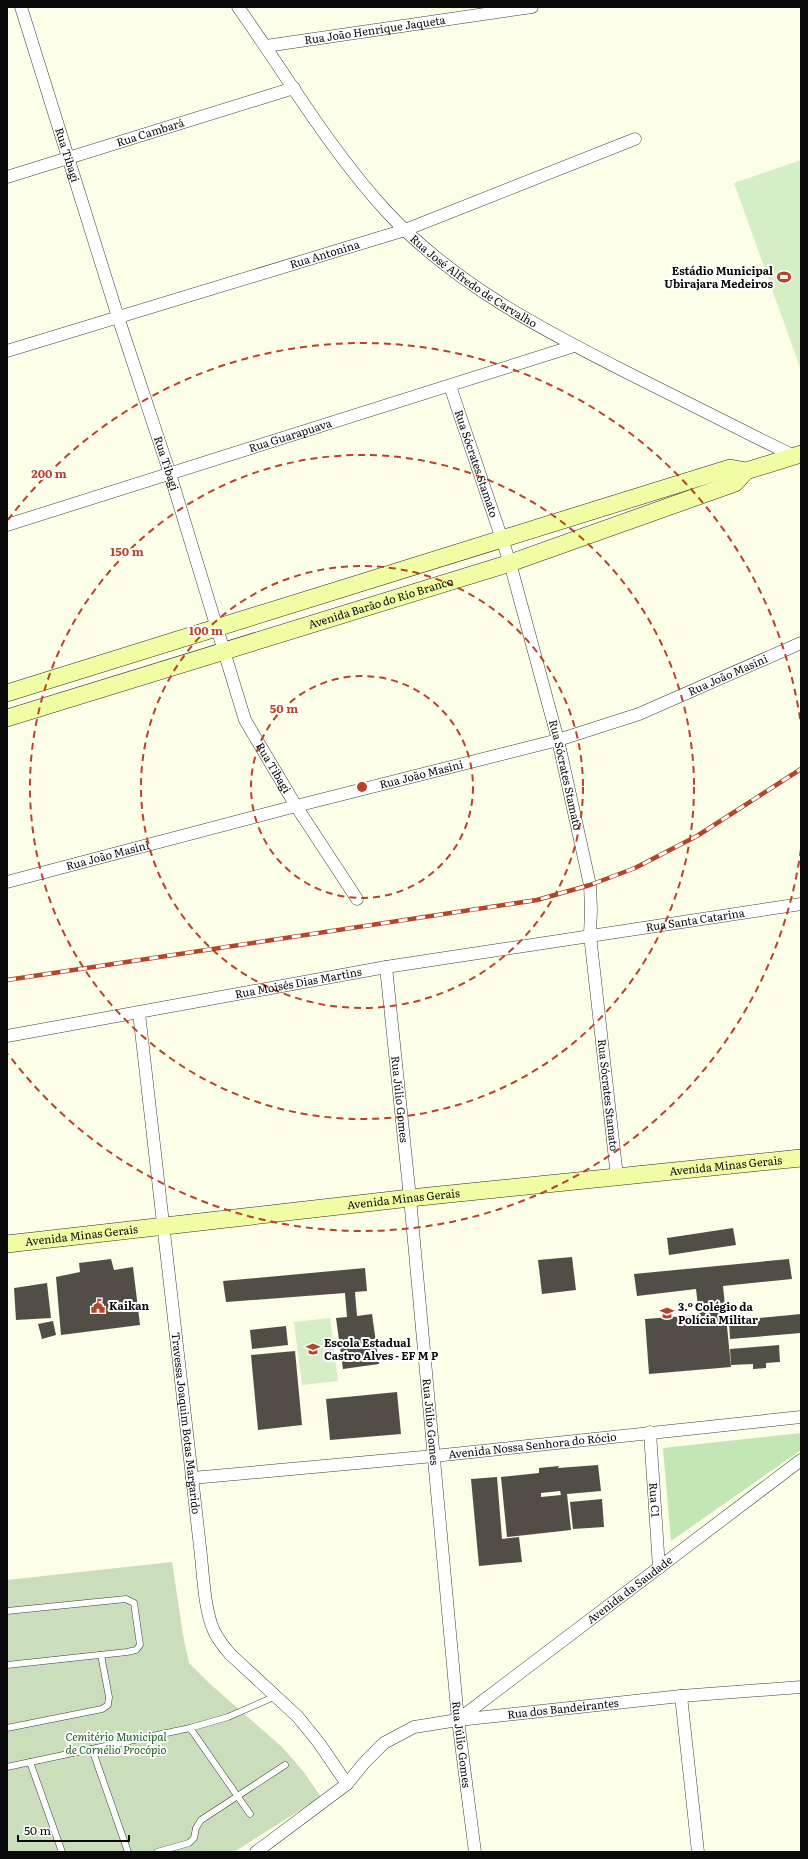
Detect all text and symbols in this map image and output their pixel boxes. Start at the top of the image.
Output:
street label: Rua João Henrique Jaqueta [303,11,446,47]
street label: Rua Cambará [114,114,186,150]
street label: Rua Tibagi [52,125,84,184]
street label: Rua José Alfredo de Carvalho [407,230,541,331]
street label: Rua Antonina [287,235,361,272]
place label: Estádio Municipal Ubirajara Medeiros [664,262,774,291]
sports icon: Estádio Municipal Ubirajara Medeiros [776,269,792,285]
street label: Rua Sócrates Stamato [452,407,503,519]
street label: Rua Guarapuava [246,414,334,455]
street label: Rua Tibagi [151,434,184,493]
text: 200 m [31,464,67,482]
text: 150 m [110,542,144,560]
street label: Avenida Barão do Rio Branco [306,572,455,632]
text: 100 m [189,621,223,639]
street label: Rua João Masini [685,650,770,699]
text: 50 m [270,699,298,717]
street label: Rua Sócrates Stamato [546,718,587,831]
street label: Rua Tibagi [253,739,296,796]
street label: Rua João Masini [378,755,465,792]
centre of rings [355,780,369,794]
street label: Rua João Masini [64,836,151,873]
street label: Rua Santa Catarina [645,904,746,934]
street label: Rua Moisés Dias Martins [233,963,363,1001]
street label: Rua Sócrates Stamato [595,1038,623,1152]
street label: Rua Júlio Gomes [388,1055,413,1143]
street label: Avenida Minas Gerais [668,1151,783,1178]
street label: Avenida Minas Gerais [346,1184,461,1212]
street label: Avenida Minas Gerais [24,1220,139,1249]
place label: Kaikan [109,1297,150,1313]
public building icon: Kaikan [90,1298,106,1314]
place label: 3.º Colégio da Polícia Militar [678,1298,758,1327]
school or university icon: 3.º Colégio da Polícia Militar [659,1305,675,1321]
street label: Travessa Joaquim Botas Margarido [169,1331,205,1515]
place label: Escola Estadual Castro Alves - EF M P [324,1334,438,1363]
school or university icon: Escola Estadual Castro Alves - EF M P [305,1341,321,1357]
street label: Rua Júlio Gomes [420,1378,444,1466]
street label: Avenida Nossa Senhora do Rócio [447,1428,617,1461]
street label: Rua C1 [646,1482,665,1518]
street label: Avenida da Saudade [583,1551,675,1627]
street label: Rua dos Bandeirantes [506,1694,619,1722]
street label: Rua Júlio Gomes [449,1700,476,1788]
park label: Cemitério Municipal de Cornélio Procópio [65,1728,167,1757]
scale bar [18,1817,129,1843]
text: 50 m [24,1821,51,1839]

